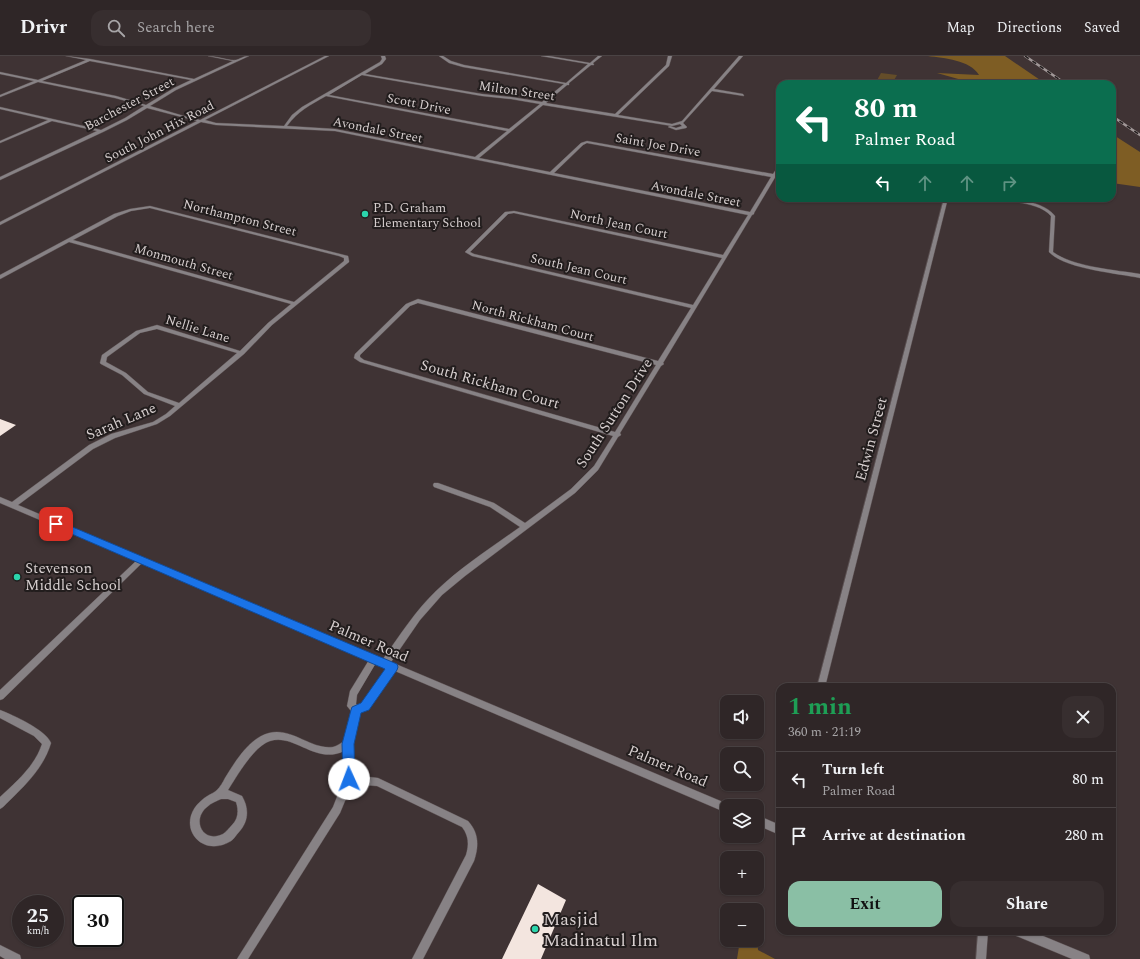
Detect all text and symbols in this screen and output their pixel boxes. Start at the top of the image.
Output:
search box [91,10,371,46]
text: Drivr [20,13,67,42]
text: Search here [137,16,215,39]
icon: search [105,17,127,39]
text: Map [947,17,975,38]
text: Directions [997,17,1062,38]
text: Saved [1084,17,1120,38]
street label: Barchester Street [81,72,178,136]
street label: Milton Street [477,76,557,106]
text: 80 m [854,87,918,130]
street label: Scott Drive [385,88,452,120]
street label: South John Hix Road [101,96,218,168]
icon: left [788,96,840,148]
street label: Avondale Street [331,111,425,149]
text: Palmer Road [854,126,956,153]
street label: Saint Joe Drive [614,128,702,162]
icon: left [872,172,894,194]
icon: ahead [914,172,936,194]
icon: ahead [956,172,978,194]
icon: right [998,172,1020,194]
street label: Avondale Street [649,175,743,213]
street label: Northampton Street [181,194,299,242]
place label: P.D. Graham Elementary School [373,198,481,233]
street label: North Jean Court [568,204,670,244]
marker: P.D. Graham Elementary School [360,209,370,219]
street label: Monmouth Street [132,238,236,286]
street label: South Jean Court [528,248,630,290]
street label: North Rickham Court [469,295,596,347]
street label: Nellie Lane [163,310,232,348]
street label: South Rickham Court [418,354,562,415]
street label: South Sutton Drive [570,354,659,473]
street label: Edwin Street [849,395,894,484]
street label: Sarah Lane [83,396,160,447]
pin [39,507,73,541]
icon: arrive [45,513,67,535]
place label: Stevenson Middle School [25,557,121,597]
marker: Stevenson Middle School [12,572,22,582]
street label: Palmer Road [325,614,412,669]
text: 1 min [788,689,852,725]
map controls [720,695,764,947]
button: sound [720,695,764,739]
button: close [1062,696,1104,738]
text: 360 m · 21:19 [788,722,861,742]
street label: Palmer Road [624,739,711,794]
button: search [720,747,764,791]
position arrow [328,758,370,800]
text: Turn left [822,758,884,781]
text: 80 m [1072,768,1104,791]
icon: left [788,769,810,791]
text: Palmer Road [822,781,895,801]
button: layers [720,799,764,843]
text: Arrive at destination [822,824,966,847]
text: 280 m [1065,824,1104,847]
icon: arrive [788,825,810,847]
button: + [720,851,764,895]
button: Exit [788,881,942,927]
button: Share [950,881,1104,927]
speed limit sign: 30 [72,895,124,947]
text: 25 [27,901,49,931]
button: − [720,903,764,947]
place label: Masjid Madinatul Ilm [543,906,658,954]
text: km/h [27,923,49,939]
marker: Masjid Madinatul Ilm [530,924,540,934]

